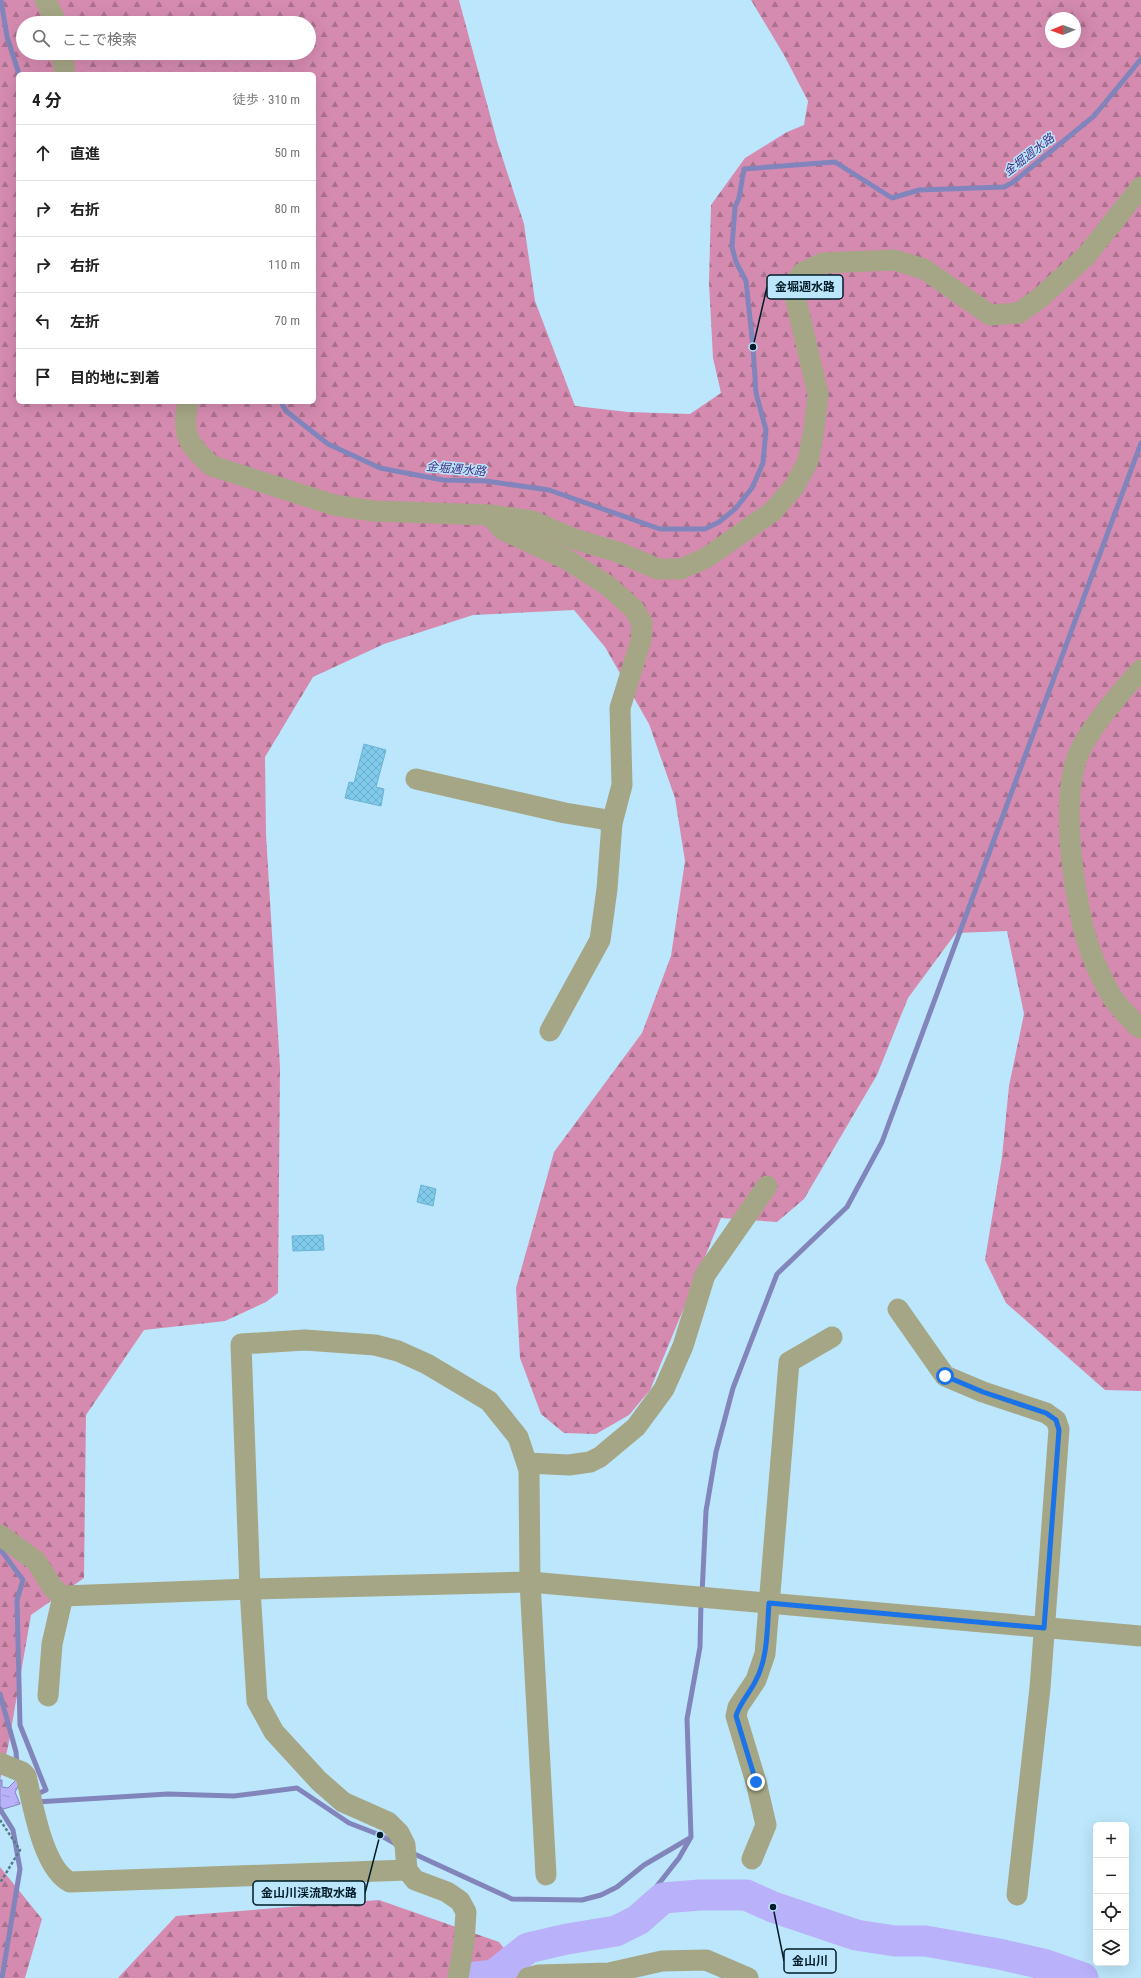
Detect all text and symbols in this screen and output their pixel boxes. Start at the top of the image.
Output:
north arrow [1045,12,1081,48]
search box [16,16,316,60]
icon: search [30,27,52,49]
text: ここで検索 [62,31,137,49]
text: 4 分 [32,90,62,110]
text: 徒歩 · 310 m [233,92,300,107]
water label: 金堀週水路 [1001,130,1058,179]
icon: ahead [32,142,54,164]
text: 直進 [70,145,100,163]
text: 50 m [274,145,300,160]
icon: right [32,198,54,220]
text: 右折 [70,201,100,219]
text: 80 m [274,201,300,216]
icon: right [32,254,54,276]
text: 右折 [70,257,100,275]
text: 110 m [268,257,300,272]
callout: 金堀週水路 [767,275,843,299]
text: 金堀週水路 [775,280,835,294]
icon: left [32,310,54,332]
text: 左折 [70,313,100,331]
text: 70 m [274,313,300,328]
icon: arrive [32,366,54,388]
text: 目的地に到着 [70,369,160,387]
water label: 金堀週水路 [425,459,487,479]
route start [936,1367,954,1385]
route end [747,1773,765,1791]
map controls [1093,1822,1129,1966]
button: + [1093,1822,1129,1858]
button: − [1093,1858,1129,1894]
callout: 金山川渓流取水路 [253,1881,365,1905]
text: 金山川渓流取水路 [261,1886,357,1900]
button: locate [1093,1894,1129,1930]
button: layers [1093,1930,1129,1966]
callout: 金山川 [784,1949,836,1973]
text: 金山川 [792,1954,828,1968]

